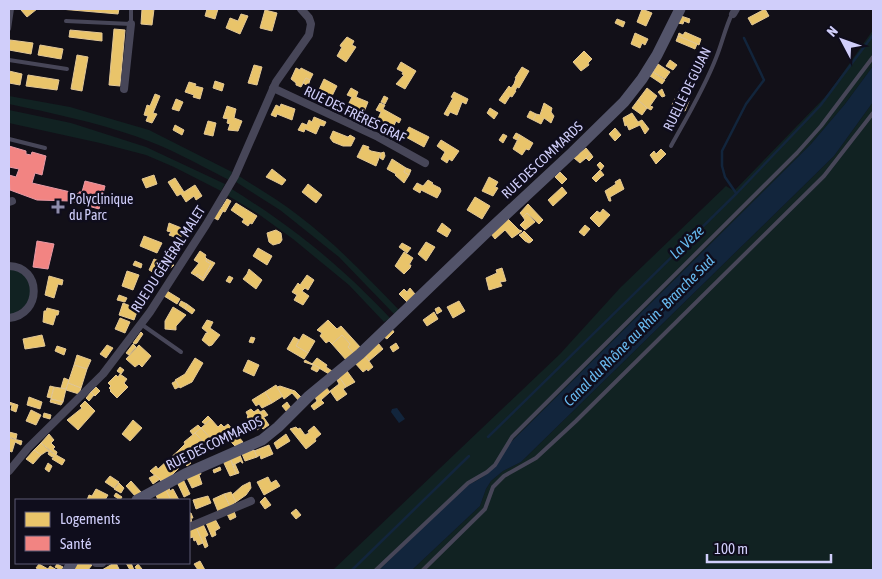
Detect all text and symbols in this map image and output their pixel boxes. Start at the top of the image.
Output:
north arrow [817,15,867,65]
text: N [823,23,841,40]
street label: RUELLE DE GUJAN [660,45,714,133]
street label: RUE DES FRÈRES GRAF [302,82,409,146]
street label: RUE DES COMMARDS [498,118,586,202]
place label: Polyclinique du Parc [69,191,133,223]
marker: Polyclinique du Parc [51,200,65,214]
street label: RUE DU GÉNÉRAL MALET [128,203,208,315]
water label: La Vèze [666,221,707,262]
water label: Canal du Rhône au Rhin - Branche Sud [560,252,717,409]
street label: RUE DES COMMARDS [163,413,265,473]
legend [15,499,190,564]
text: Logements [60,510,120,527]
scale bar [707,532,831,564]
text: Santé [60,535,92,552]
text: 100 m [714,540,748,557]

